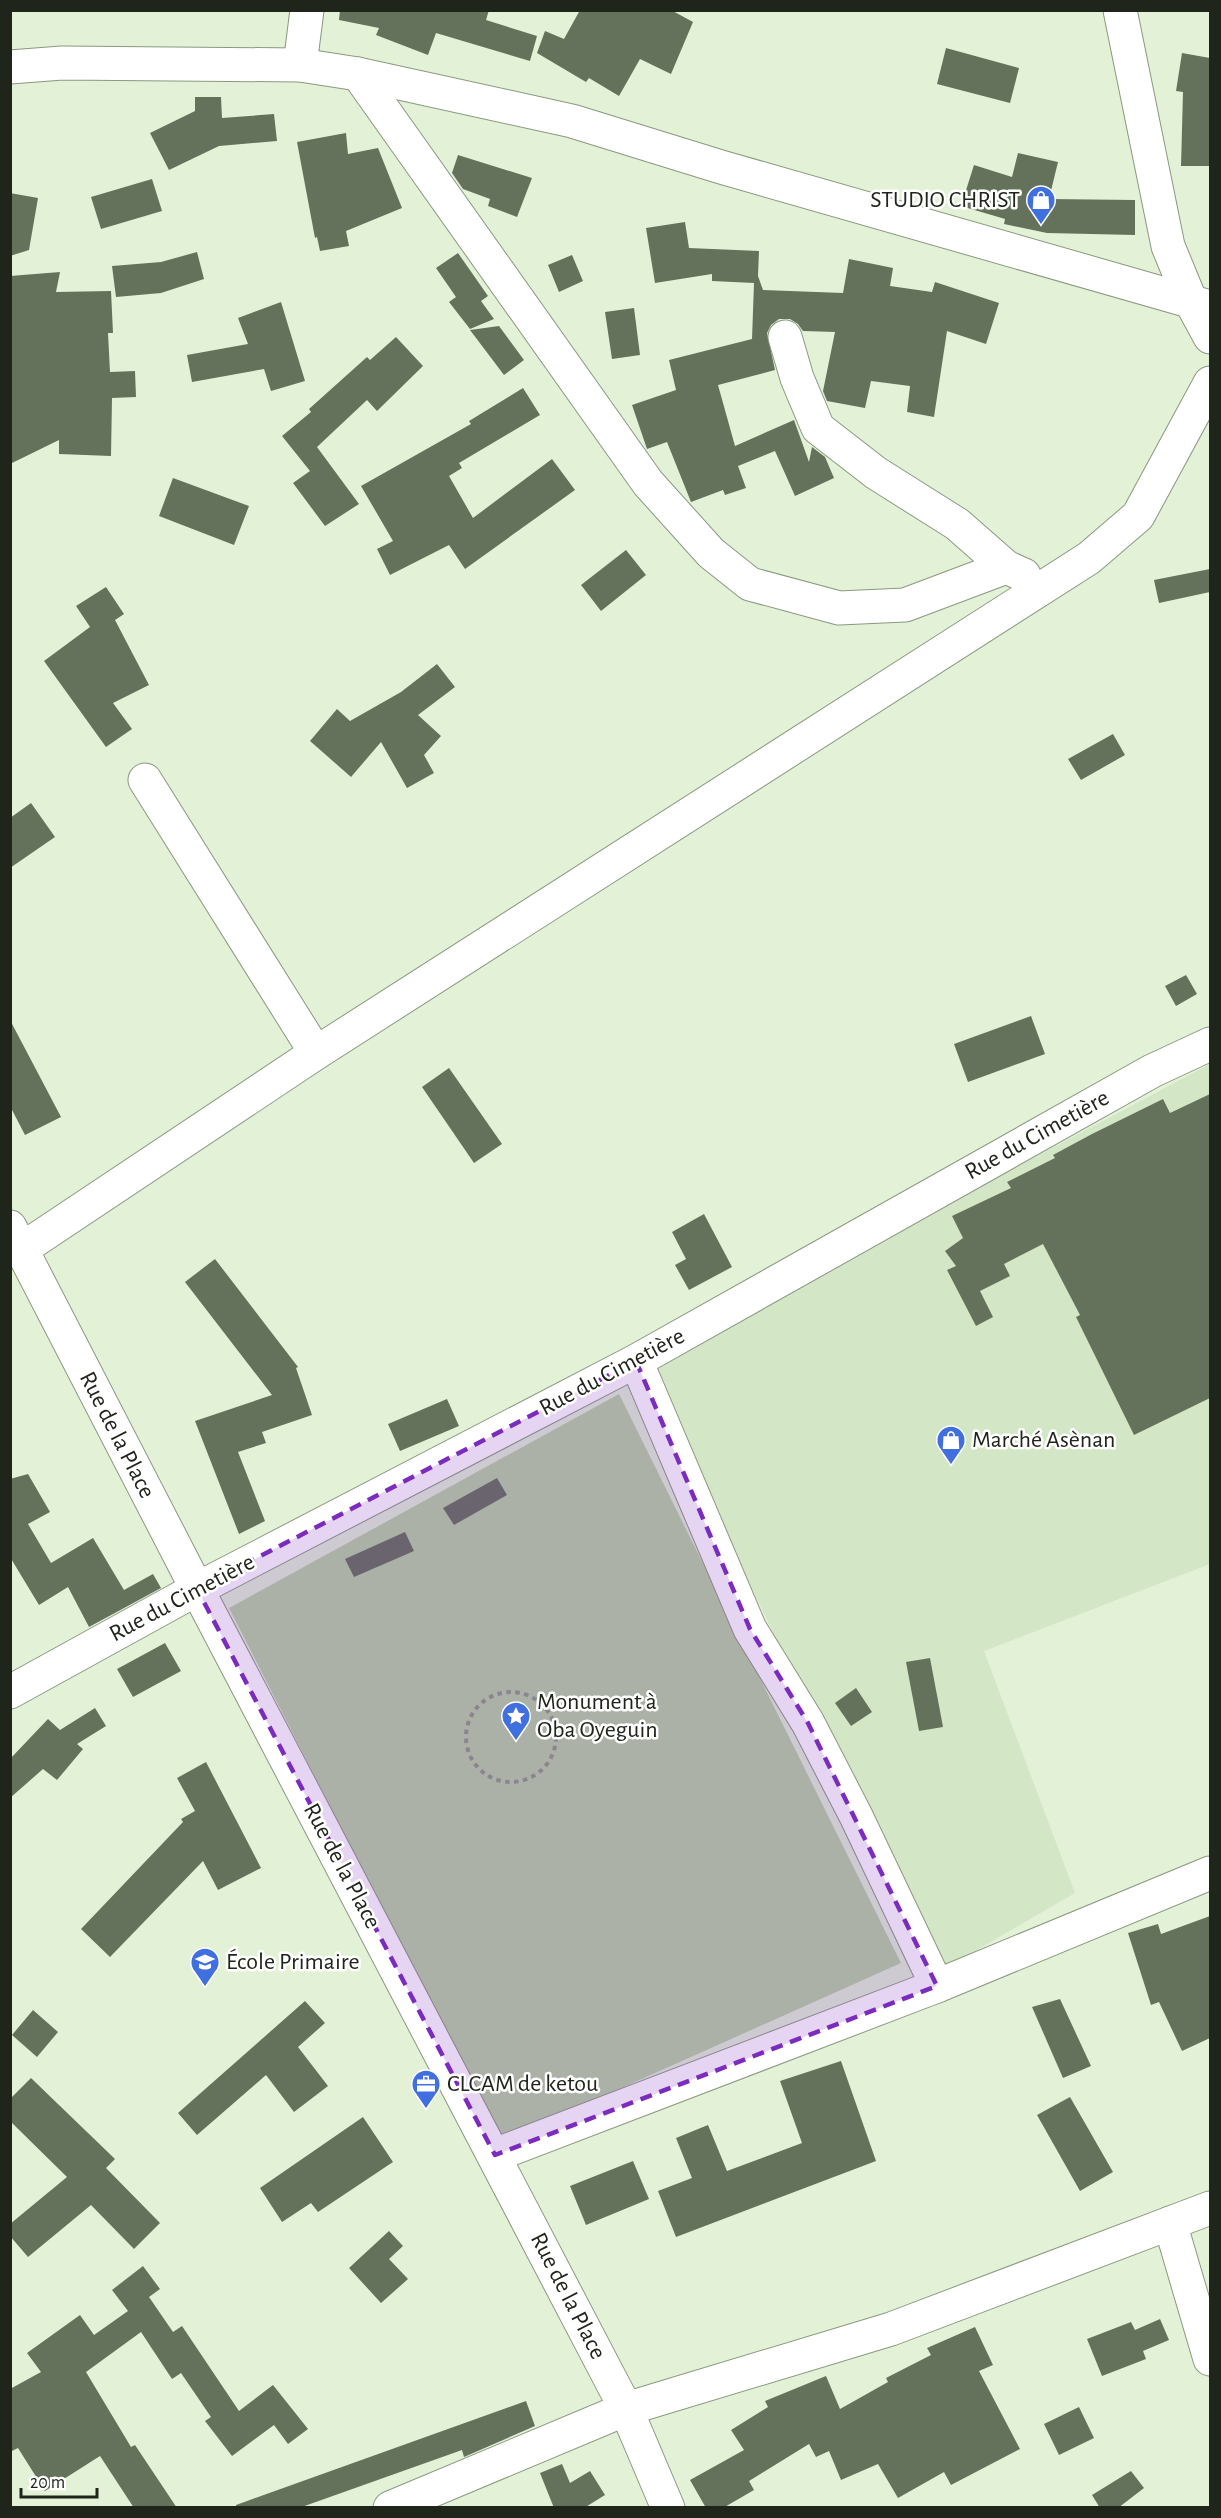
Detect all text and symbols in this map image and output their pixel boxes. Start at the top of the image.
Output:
shop icon: STUDIO CHRIST [1025,184,1057,226]
place label: STUDIO CHRIST [870,188,1020,212]
street label: Rue du Cimetière [961,1086,1113,1184]
street label: Rue du Cimetière [535,1324,689,1420]
street label: Rue de la Place [75,1368,159,1502]
shop icon: Marché Asènan [935,1424,967,1466]
place label: Marché Asènan [972,1428,1115,1452]
street label: Rue du Cimetière [105,1550,259,1646]
place label: Monument à Oba Oyeguin [537,1690,658,1742]
place icon: Monument à Oba Oyeguin [500,1700,532,1742]
street label: Rue de la Place [299,1799,385,1933]
school or university icon: École Primaire [189,1946,221,1988]
place label: École Primaire [226,1948,360,1974]
office icon: CLCAM de ketou [410,2068,442,2110]
place label: CLCAM de ketou [447,2072,598,2096]
street label: Rue de la Place [526,2229,610,2363]
scale bar [21,2461,98,2499]
text: 20 m [30,2474,65,2492]

